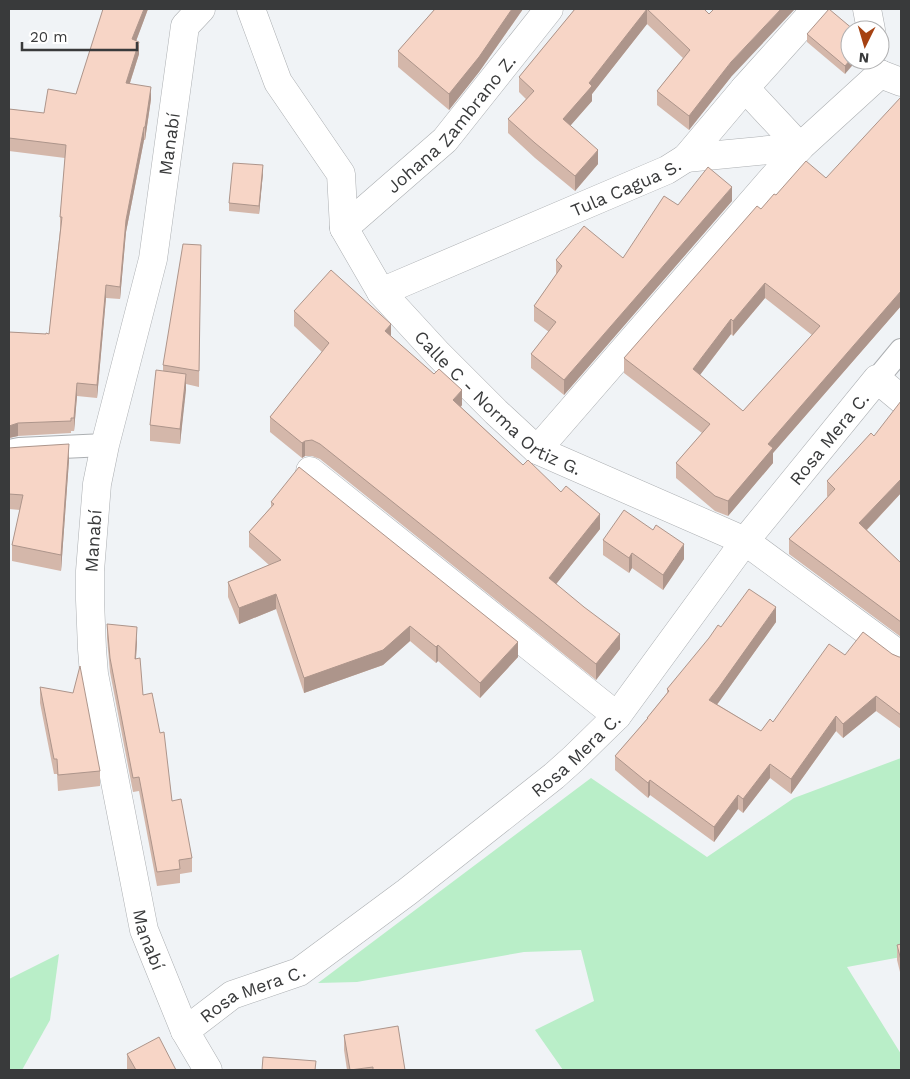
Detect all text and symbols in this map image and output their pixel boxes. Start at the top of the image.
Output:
scale bar [22,20,138,52]
north arrow [840,20,890,70]
text: 20 m [30,28,68,46]
street label: Johana Zambrano Z. [382,50,519,197]
text: N [858,50,870,66]
street label: Manabí [154,111,184,177]
street label: Tula Cagua S. [567,154,684,220]
street label: Calle C - Norma Ortiz G. [411,326,585,479]
street label: Rosa Mera C. [785,388,873,489]
street label: Manabí [80,509,106,573]
street label: Rosa Mera C. [527,708,624,801]
street label: Manabí [130,907,170,973]
street label: Rosa Mera C. [195,961,309,1026]

